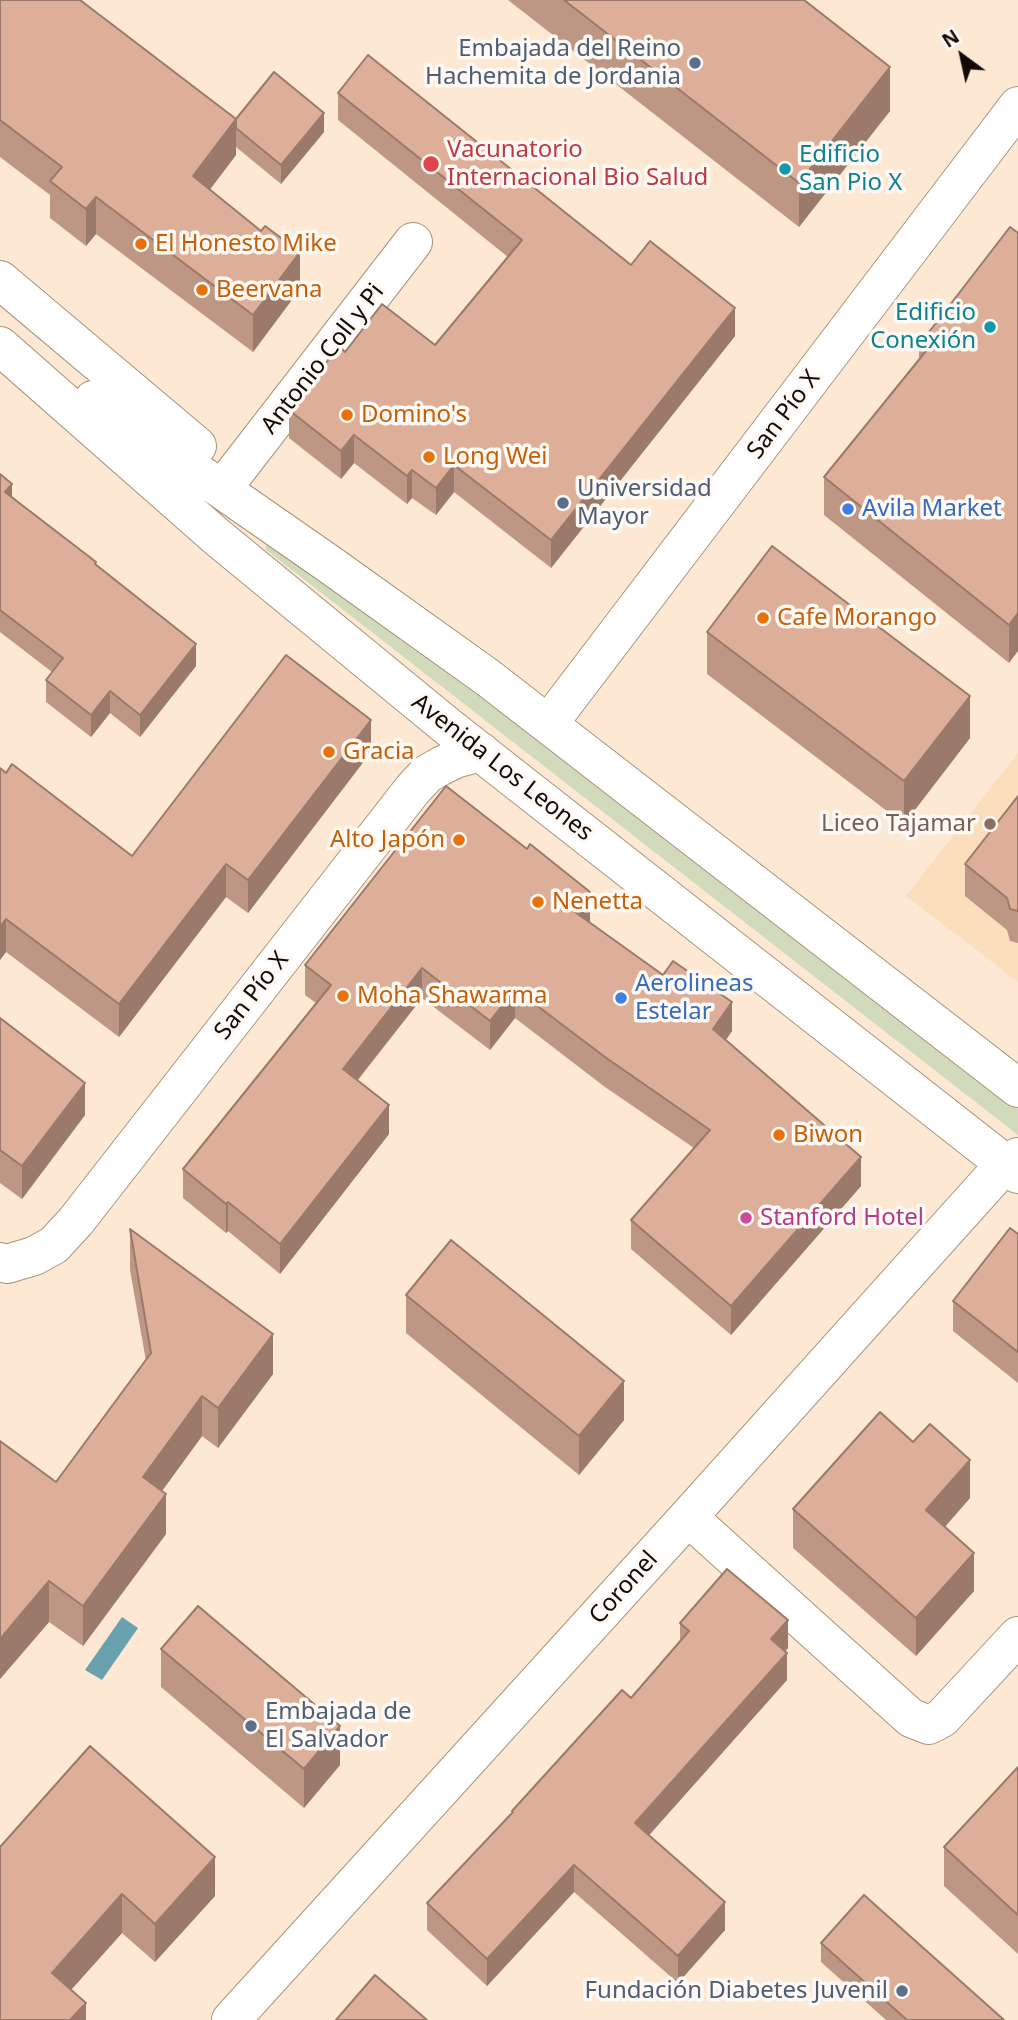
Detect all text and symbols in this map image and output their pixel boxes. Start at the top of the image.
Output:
north arrow [927,21,997,91]
text: N [937,23,964,54]
place label: Embajada del Reino Hachemita de Jordania [425,35,681,91]
marker: Embajada del Reino Hachemita de Jordania [687,55,703,71]
place label: Vacunatorio Internacional Bio Salud [447,136,708,192]
place label: Edificio San Pio X [799,141,902,197]
marker: Vacunatorio Internacional Bio Salud [421,154,441,174]
marker: Edificio San Pio X [777,161,793,177]
place label: El Honesto Mike [155,230,337,258]
marker: El Honesto Mike [133,236,149,252]
place label: Beervana [216,276,323,304]
street label: Antonio Coll y Pi [255,278,391,440]
marker: Beervana [194,282,210,298]
place label: Edificio Conexión [870,299,976,355]
marker: Edificio Conexión [982,319,998,335]
street label: San Pío X [741,365,827,465]
place label: Domino's [361,401,467,429]
marker: Domino's [339,407,355,423]
place label: Long Wei [443,443,547,471]
marker: Long Wei [421,449,437,465]
place label: Universidad Mayor [577,475,712,531]
marker: Universidad Mayor [555,495,571,511]
place label: Avila Market [862,495,1002,523]
marker: Avila Market [840,501,856,517]
place label: Cafe Morango [777,604,937,632]
marker: Cafe Morango [755,610,771,626]
street label: Avenida Los Leones [406,688,598,848]
place label: Gracia [343,738,415,766]
marker: Gracia [321,744,337,760]
place label: Liceo Tajamar [821,810,976,838]
marker: Liceo Tajamar [982,816,998,832]
place label: Alto Japón [330,826,445,854]
marker: Alto Japón [451,832,467,848]
place label: Nenetta [552,888,643,916]
marker: Nenetta [530,894,546,910]
street label: San Pío X [209,946,295,1046]
place label: Aerolineas Estelar [635,970,754,1026]
place label: Moha Shawarma [357,982,547,1010]
marker: Moha Shawarma [335,988,351,1004]
marker: Aerolineas Estelar [613,990,629,1006]
place label: Biwon [793,1121,863,1149]
marker: Biwon [771,1127,787,1143]
place label: Stanford Hotel [760,1204,924,1232]
marker: Stanford Hotel [738,1210,754,1226]
street label: Coronel [584,1546,664,1630]
place label: Embajada de El Salvador [265,1698,411,1754]
marker: Embajada de El Salvador [243,1718,259,1734]
place label: Fundación Diabetes Juvenil [585,1977,888,2005]
marker: Fundación Diabetes Juvenil [894,1983,910,1999]

